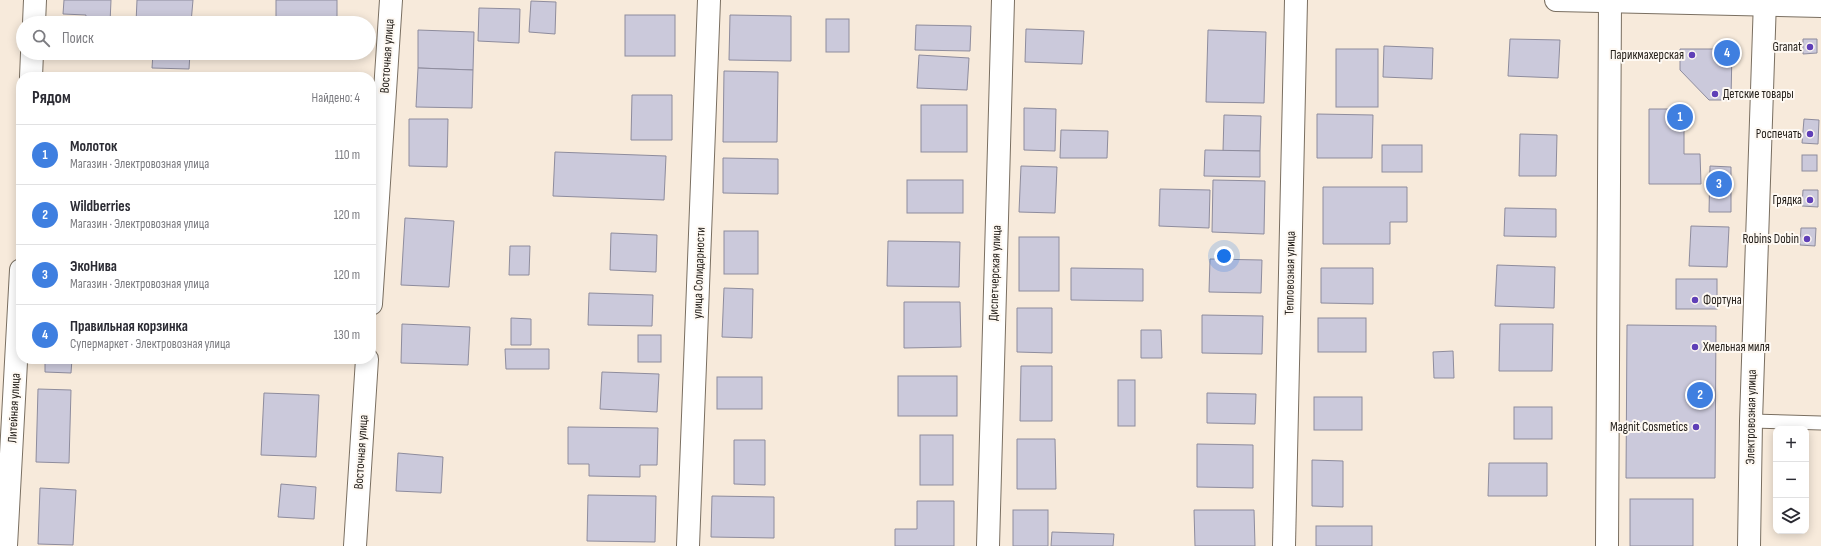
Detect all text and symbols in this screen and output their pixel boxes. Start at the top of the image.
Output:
search box [16,16,376,60]
street label: Восточная улица [376,18,398,94]
icon: search [30,27,52,49]
text: Поиск [62,29,94,48]
pin: 4 [1714,38,1740,68]
place label: Granat [1772,39,1802,55]
marker: Granat [1805,42,1815,52]
place label: Парикмахерская [1610,47,1684,63]
marker: Парикмахерская [1687,50,1697,60]
place label: Детские товары [1723,86,1794,102]
text: Рядом [32,88,71,108]
marker: Детские товары [1710,89,1720,99]
text: Найдено: 4 [312,90,360,106]
pin: 1 [1667,102,1693,132]
place label: Роспечать [1756,126,1802,142]
marker: Роспечать [1805,129,1815,139]
text: Молоток [70,137,117,156]
text: 1 [42,147,48,163]
text: 110 m [335,147,360,163]
text: Магазин · Электровозная улица [70,156,209,172]
pin: 3 [1706,169,1732,199]
place label: Грядка [1773,192,1802,208]
marker: Грядка [1805,195,1815,205]
text: Wildberries [70,197,131,216]
text: 2 [42,207,48,223]
text: 120 m [334,207,360,223]
text: Магазин · Электровозная улица [70,216,209,232]
street label: Диспетчерская улица [985,225,1005,321]
street label: улица Солидарности [689,227,709,319]
street label: Тепловозная улица [1281,231,1299,315]
place label: Robins Dobin [1742,231,1799,247]
marker: Robins Dobin [1802,234,1812,244]
your location [1214,246,1234,266]
text: ЭкоНива [70,257,117,276]
text: 3 [42,267,48,283]
text: 120 m [334,267,360,283]
text: Магазин · Электровозная улица [70,276,209,292]
place label: Фортуна [1703,292,1742,308]
marker: Фортуна [1690,295,1700,305]
text: Правильная корзинка [70,317,188,336]
text: 4 [42,327,48,343]
text: 130 m [334,327,360,343]
text: Супермаркет · Электровозная улица [70,336,230,352]
place label: Хмельная миля [1702,339,1770,355]
marker: Хмельная миля [1690,342,1700,352]
street label: Электровозная улица [1742,369,1760,465]
street label: Литейная улица [4,373,24,443]
pin: 2 [1687,380,1713,410]
street label: Восточная улица [350,414,372,490]
place label: Magnit Cosmetics [1610,419,1688,435]
marker: Magnit Cosmetics [1691,422,1701,432]
map controls [1773,426,1809,534]
button: + [1773,426,1809,462]
button: − [1773,462,1809,498]
button: layers [1773,498,1809,534]

